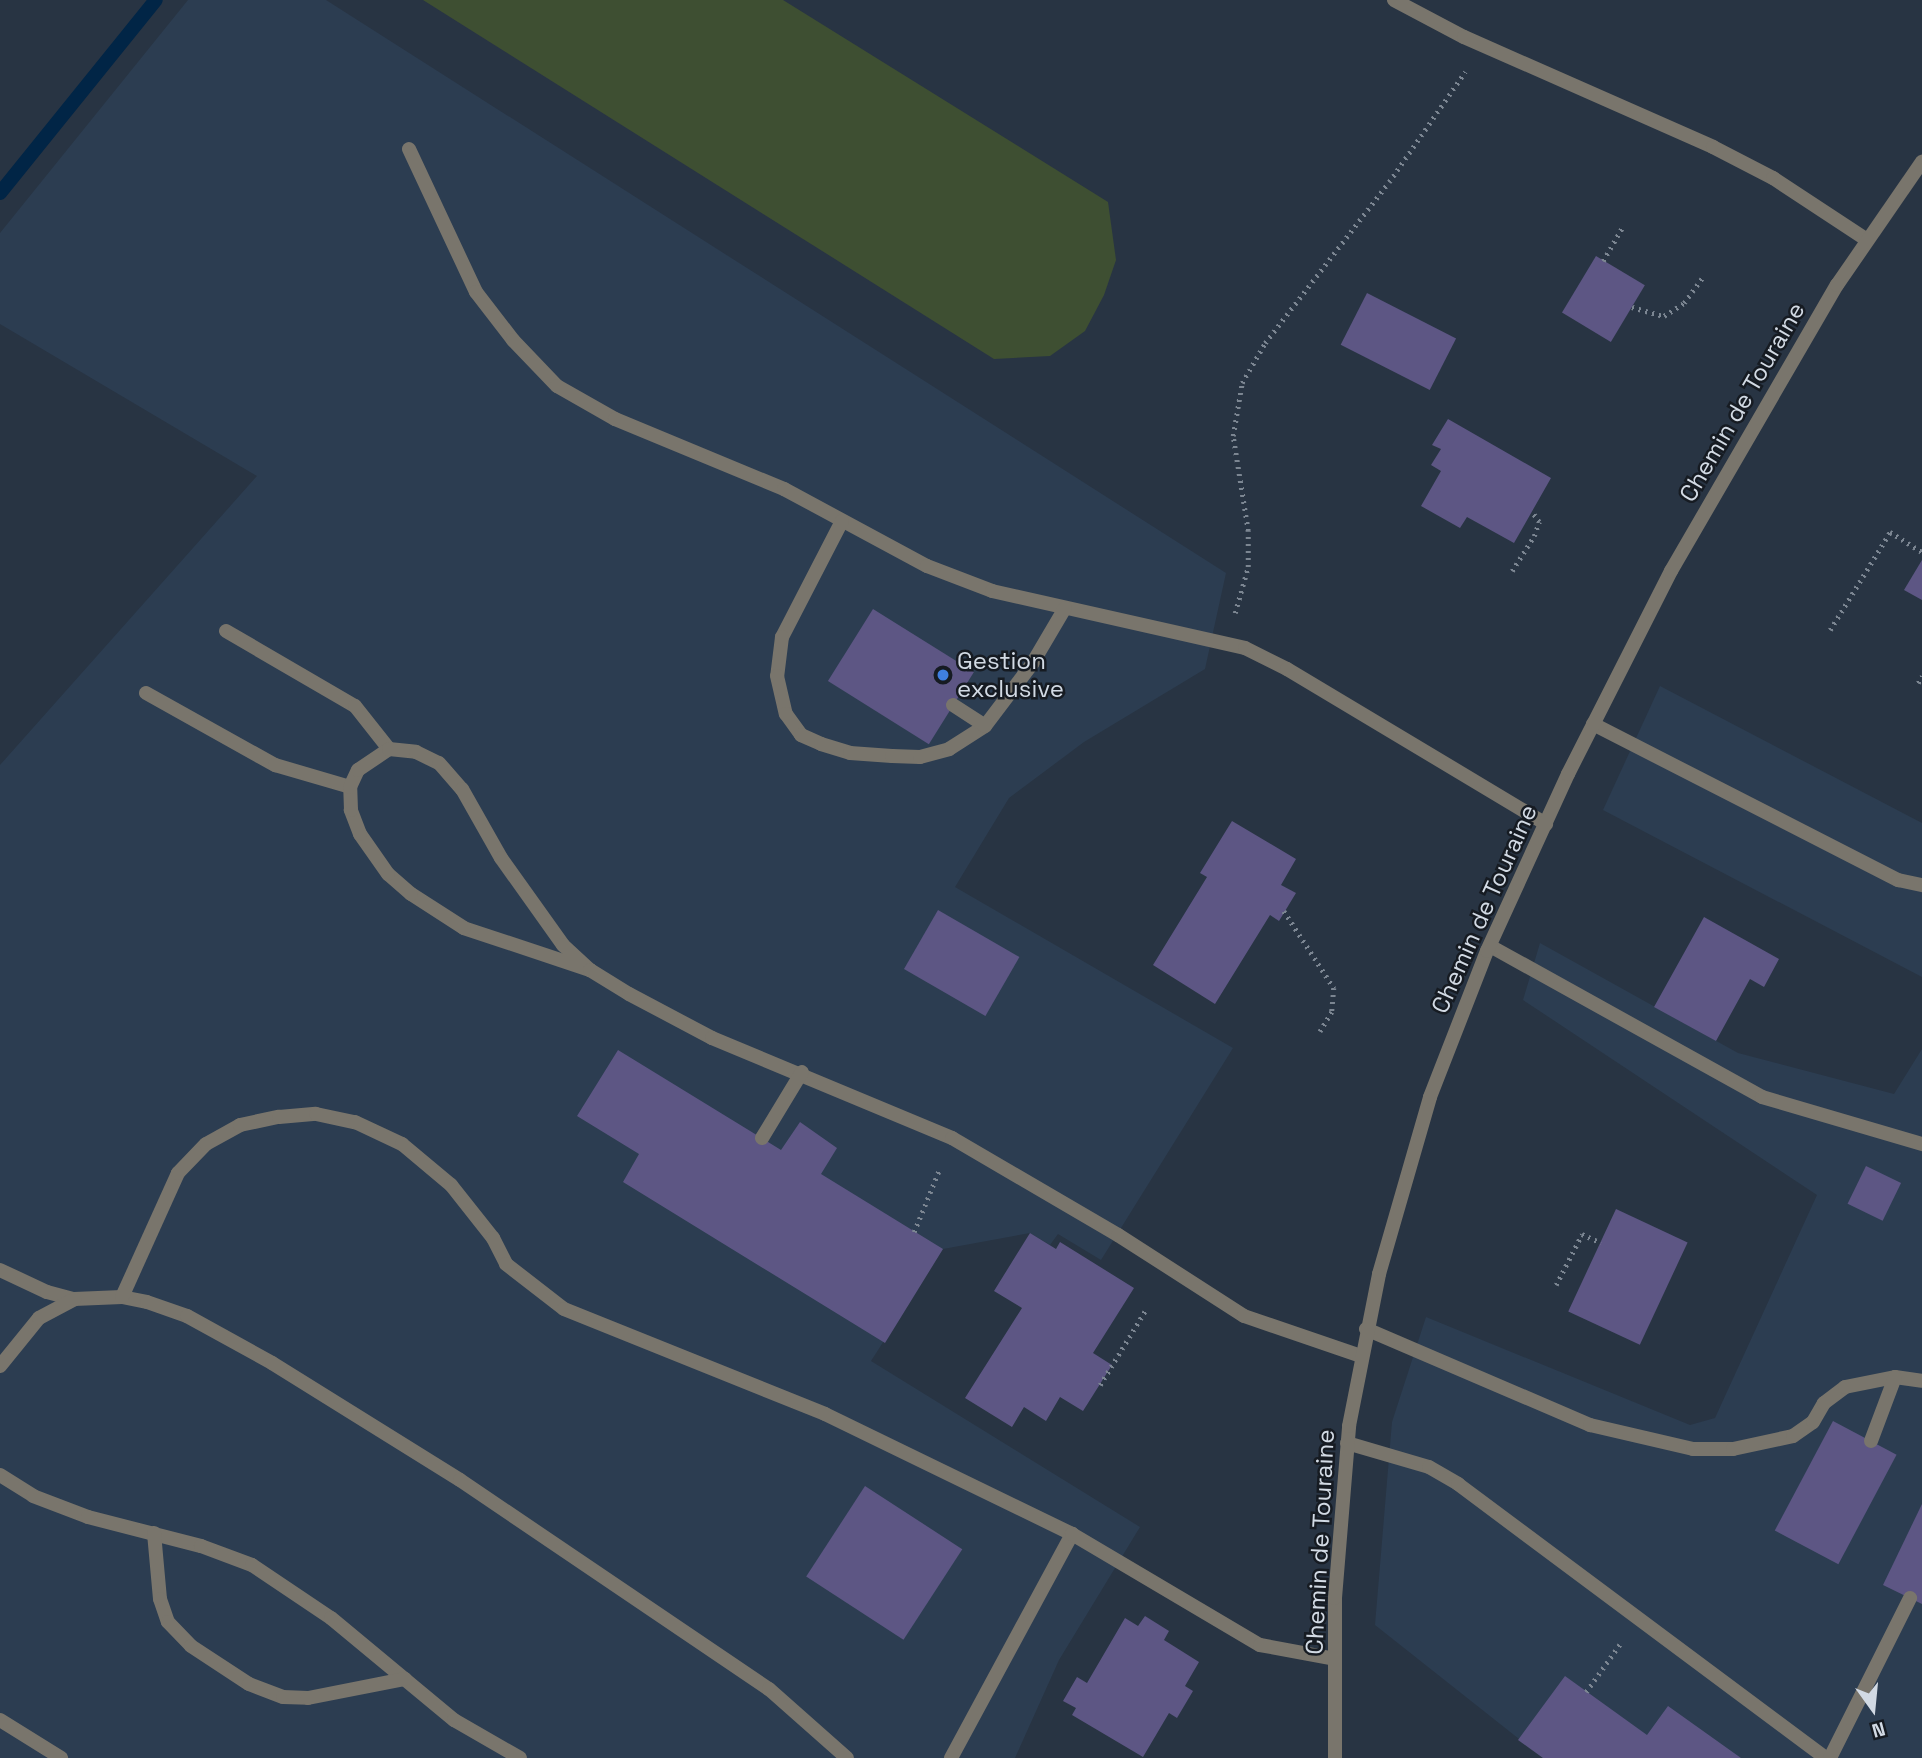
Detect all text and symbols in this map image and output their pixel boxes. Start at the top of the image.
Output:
street label: Chemin de Touraine [1673,297,1811,507]
place label: Gestion exclusive [957,647,1064,703]
marker: Gestion exclusive [935,667,951,683]
street label: Chemin de Touraine [1425,800,1543,1018]
street label: Chemin de Touraine [1300,1428,1340,1656]
north arrow [1838,1674,1908,1744]
text: N [1869,1716,1888,1743]

